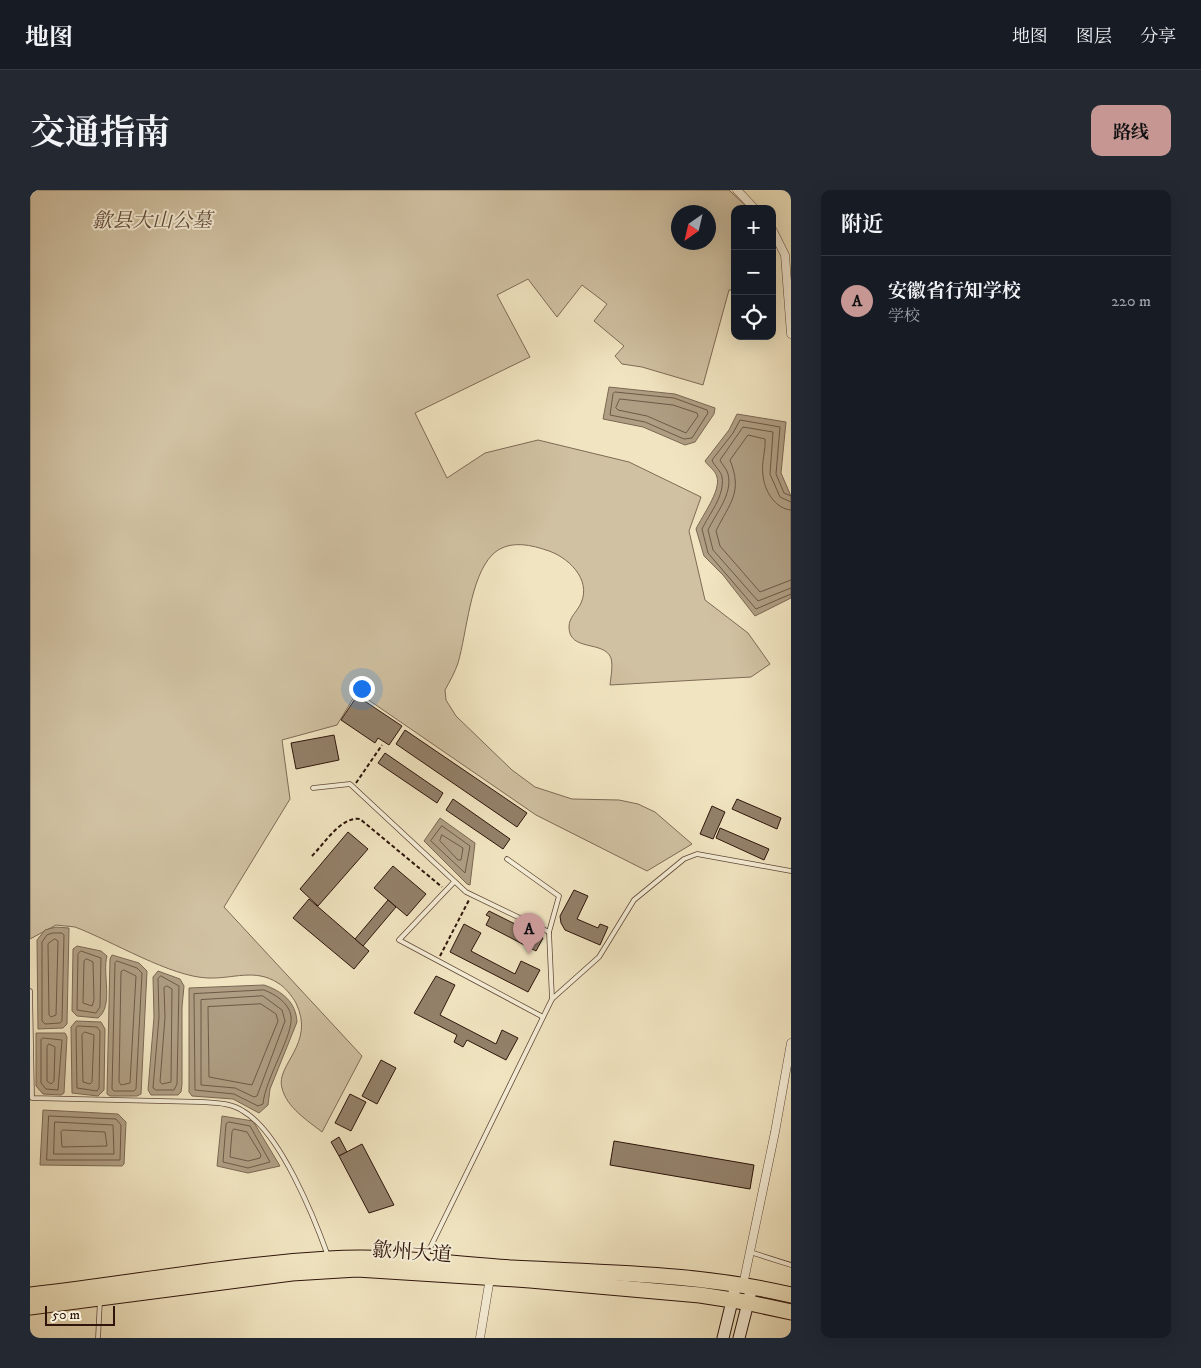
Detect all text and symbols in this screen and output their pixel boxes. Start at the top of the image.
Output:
text: 地图 [25,23,73,53]
text: 地图 [1012,26,1048,48]
text: 图层 [1076,26,1112,48]
text: 分享 [1140,26,1176,48]
button: 路线 [1091,105,1171,156]
text: 交通指南 [30,112,170,156]
north arrow [671,205,716,250]
map controls [731,205,776,340]
button: + [731,205,776,250]
park label: 歙县大山公墓 [92,209,215,234]
text: 附近 [841,212,883,238]
button: − [731,250,776,295]
text: 安徽省行知学校 [888,280,1021,303]
text: A [852,291,862,311]
text: 220 m [1111,291,1151,311]
button: locate [731,295,776,340]
text: 学校 [888,306,920,326]
your location [349,676,375,702]
pin: A [513,913,545,954]
street label: 歙州大道 [371,1238,453,1268]
scale bar [45,1303,115,1326]
text: 50 m [52,1306,80,1324]

